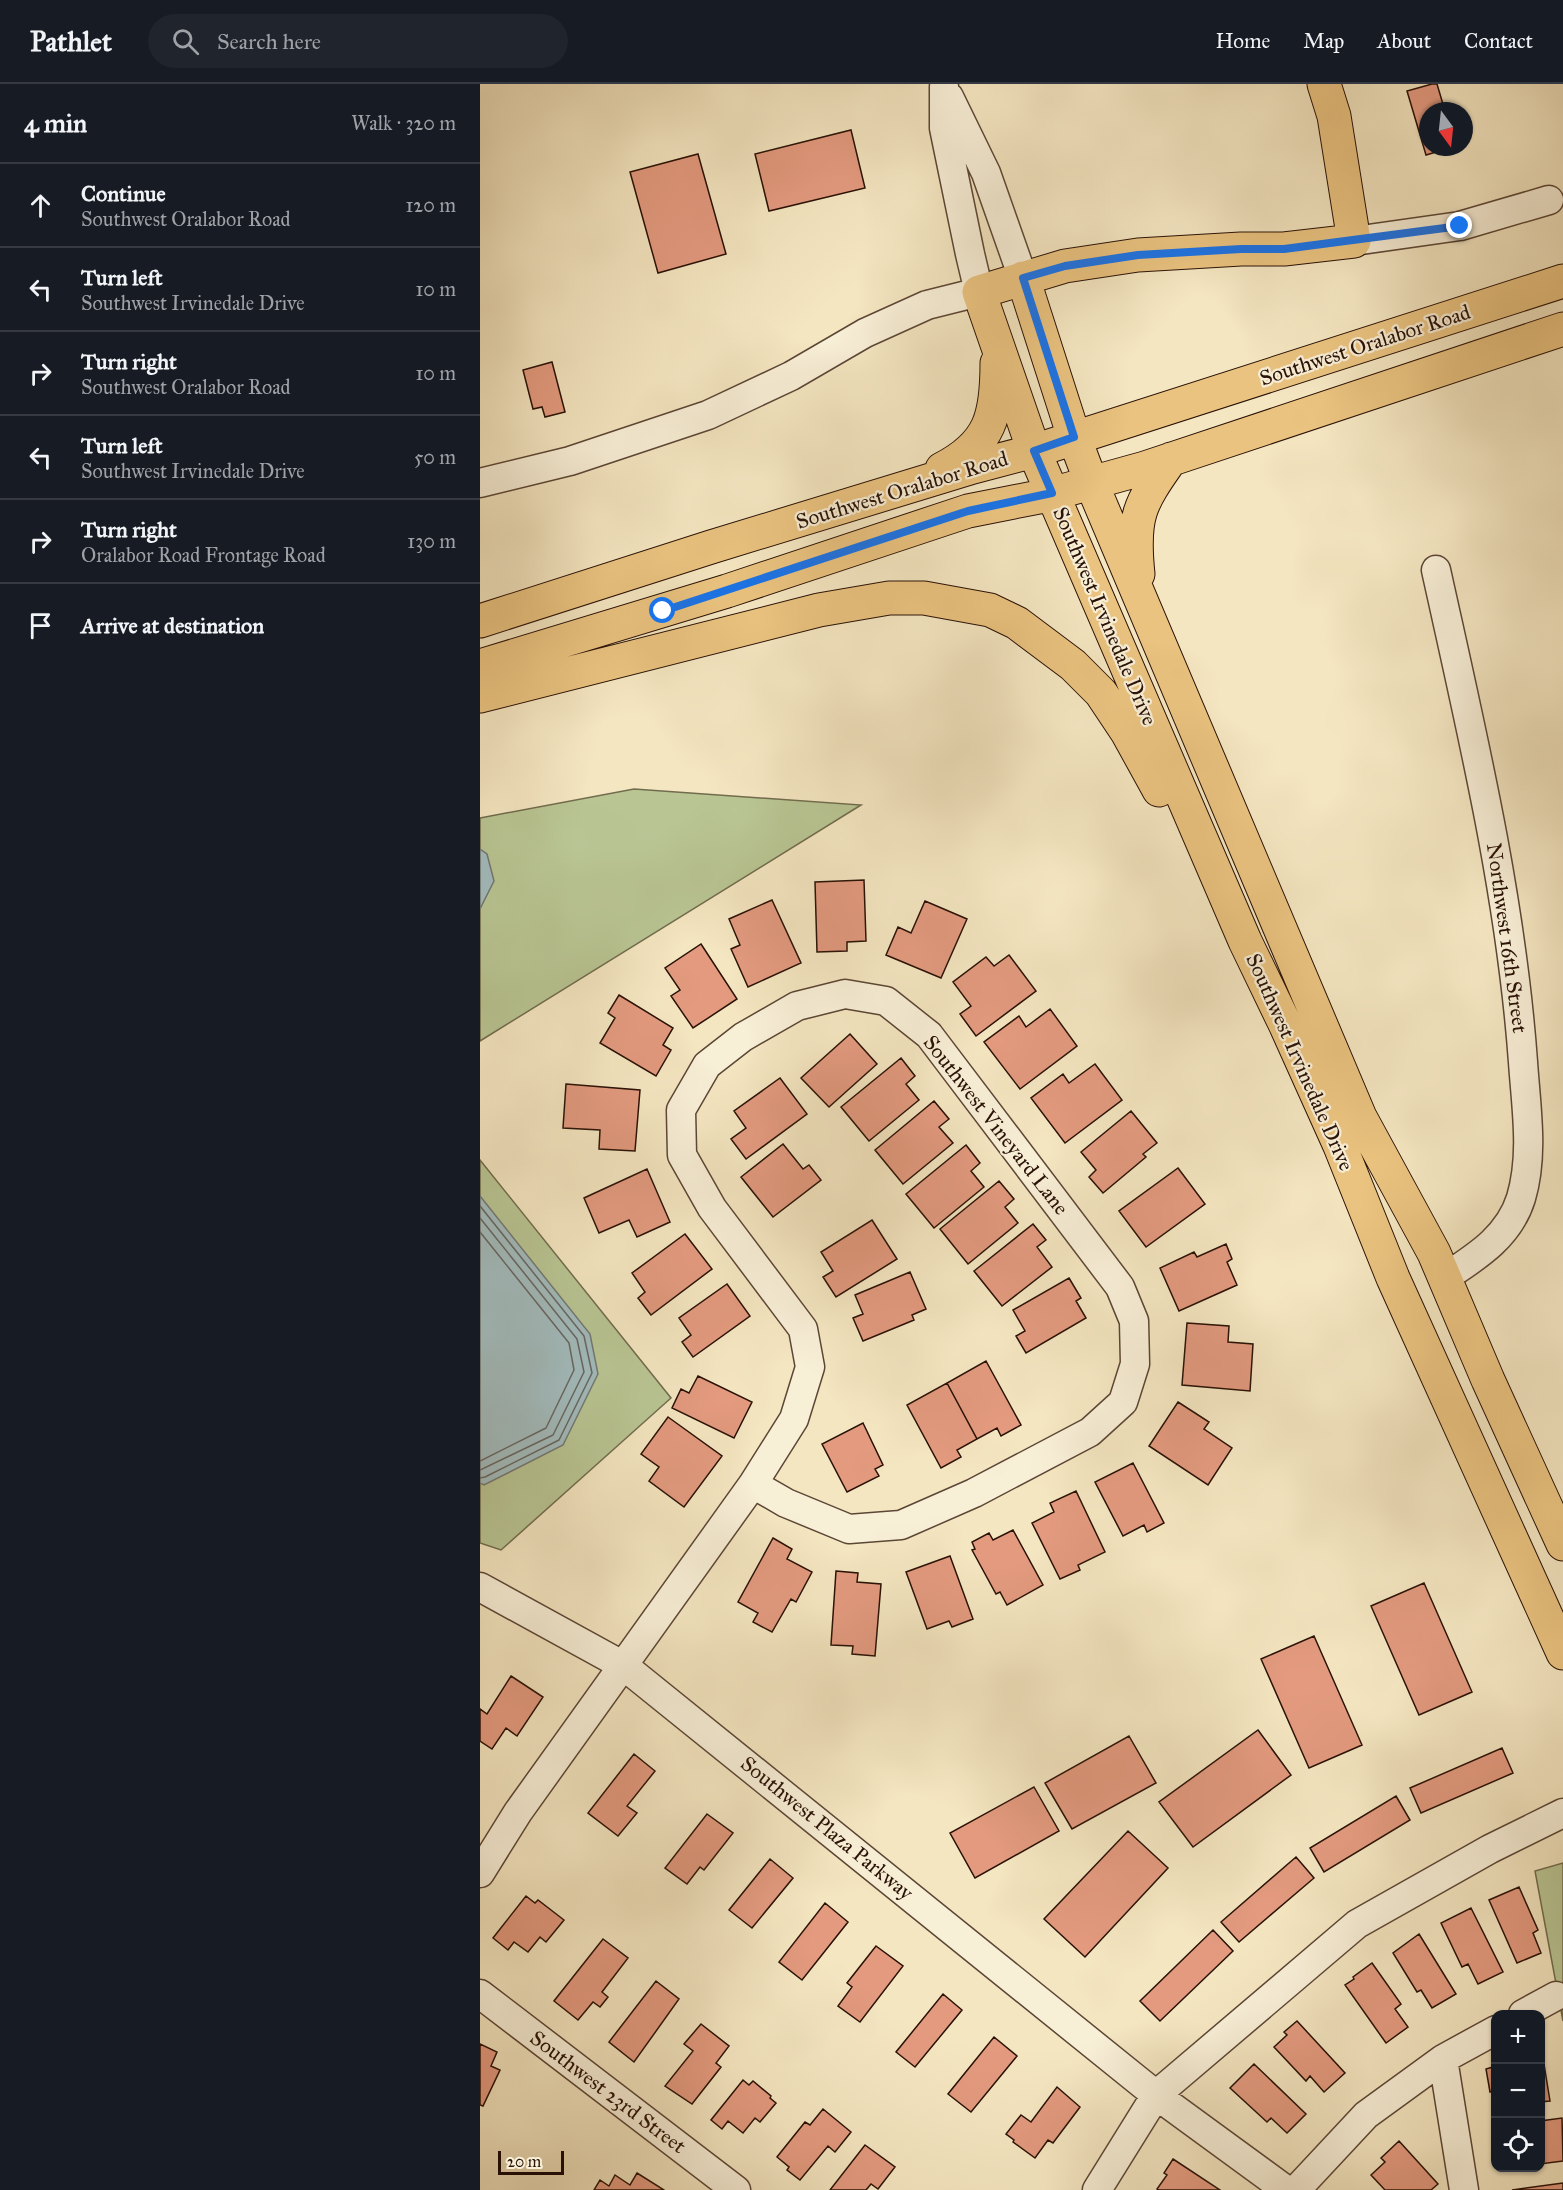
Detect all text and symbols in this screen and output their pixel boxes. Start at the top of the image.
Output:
search box [148,14,568,68]
text: Pathlet [30,24,112,59]
icon: search [169,25,202,58]
text: Search here [217,28,321,55]
text: Home [1215,28,1270,54]
text: Map [1303,28,1344,54]
text: About [1377,28,1431,54]
text: Contact [1464,28,1533,54]
north arrow [1419,102,1473,156]
text: 4 min [24,107,87,139]
text: Walk · 320 m [351,111,456,135]
text: Continue [81,180,166,207]
icon: ahead [24,189,57,222]
text: 120 m [405,193,456,217]
text: Southwest Oralabor Road [81,207,291,231]
route end [1446,212,1472,238]
text: Turn left [81,264,163,291]
icon: left [24,273,57,306]
text: 10 m [415,277,456,301]
text: Southwest Irvinedale Drive [81,291,305,315]
street label: Southwest Oralabor Road [1256,298,1474,391]
text: Turn right [81,348,177,375]
icon: right [24,357,57,390]
text: 10 m [415,361,456,385]
text: Southwest Oralabor Road [81,375,291,399]
text: Turn left [81,432,163,459]
icon: left [24,441,57,474]
text: 50 m [414,445,456,469]
street label: Southwest Oralabor Road [793,445,1011,535]
text: Southwest Irvinedale Drive [81,459,305,483]
street label: Southwest Irvinedale Drive [1047,503,1163,729]
text: Turn right [81,516,177,543]
icon: right [24,525,57,558]
text: 130 m [407,529,456,553]
text: Oralabor Road Frontage Road [81,543,326,567]
route start [649,597,675,623]
icon: arrive [24,609,57,642]
text: Arrive at destination [81,612,264,639]
street label: Northwest 16th Street [1481,841,1533,1035]
street label: Southwest Irvinedale Drive [1240,949,1360,1175]
street label: Southwest Vineyard Lane [918,1030,1074,1220]
street label: Southwest Plaza Parkway [735,1750,919,1906]
map controls [1491,2010,1545,2172]
button: + [1491,2010,1545,2064]
street label: Southwest 23rd Street [525,2025,692,2159]
button: − [1491,2064,1545,2118]
button: locate [1491,2118,1545,2172]
scale bar [498,2148,564,2176]
text: 20 m [507,2152,541,2171]

